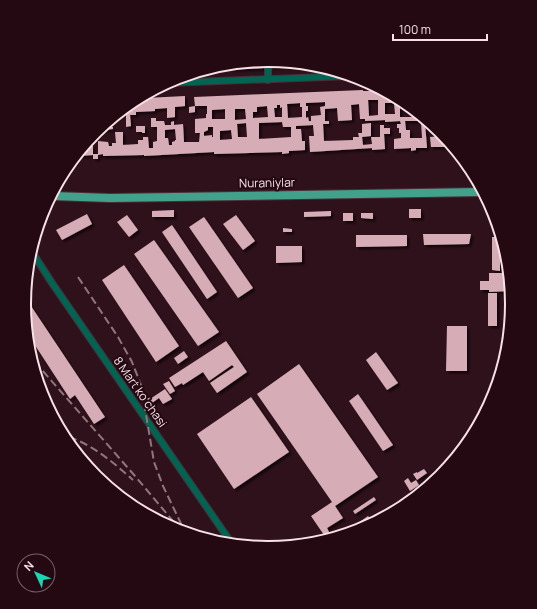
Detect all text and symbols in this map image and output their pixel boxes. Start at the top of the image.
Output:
scale bar [393,16,487,42]
text: 100 m [399,21,431,38]
street label: Nuraniylar [239,173,296,191]
street label: 8 Mart koʻchasi [110,353,171,431]
north arrow [16,553,56,593]
text: N [20,558,37,574]

